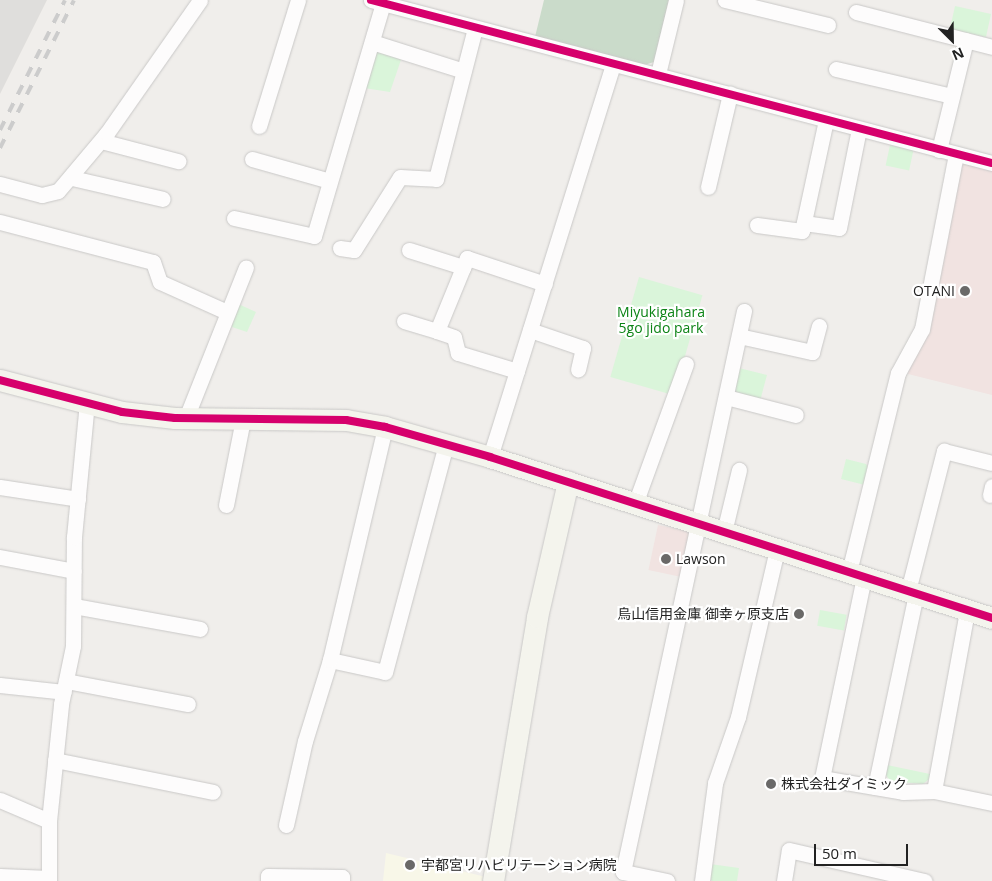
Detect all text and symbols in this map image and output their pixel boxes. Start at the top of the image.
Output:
north arrow [927,15,977,65]
text: N [949,43,967,65]
place label: OTANI [913,283,955,299]
marker: OTANI [959,285,971,297]
park label: Miyukigahara 5go jido park [617,304,705,336]
place label: Lawson [676,551,726,567]
marker: Lawson [660,553,672,565]
place label: 烏山信用金庫 御幸ヶ原支店 [617,606,789,622]
marker: 烏山信用金庫 御幸ヶ原支店 [793,608,805,620]
place label: 株式会社ダイミック [781,776,907,792]
marker: 株式会社ダイミック [765,778,777,790]
scale bar [817,834,911,866]
text: 50 m [822,843,857,863]
place label: 宇都宮リハビリテーション病院 [421,857,617,873]
marker: 宇都宮リハビリテーション病院 [403,858,417,872]

